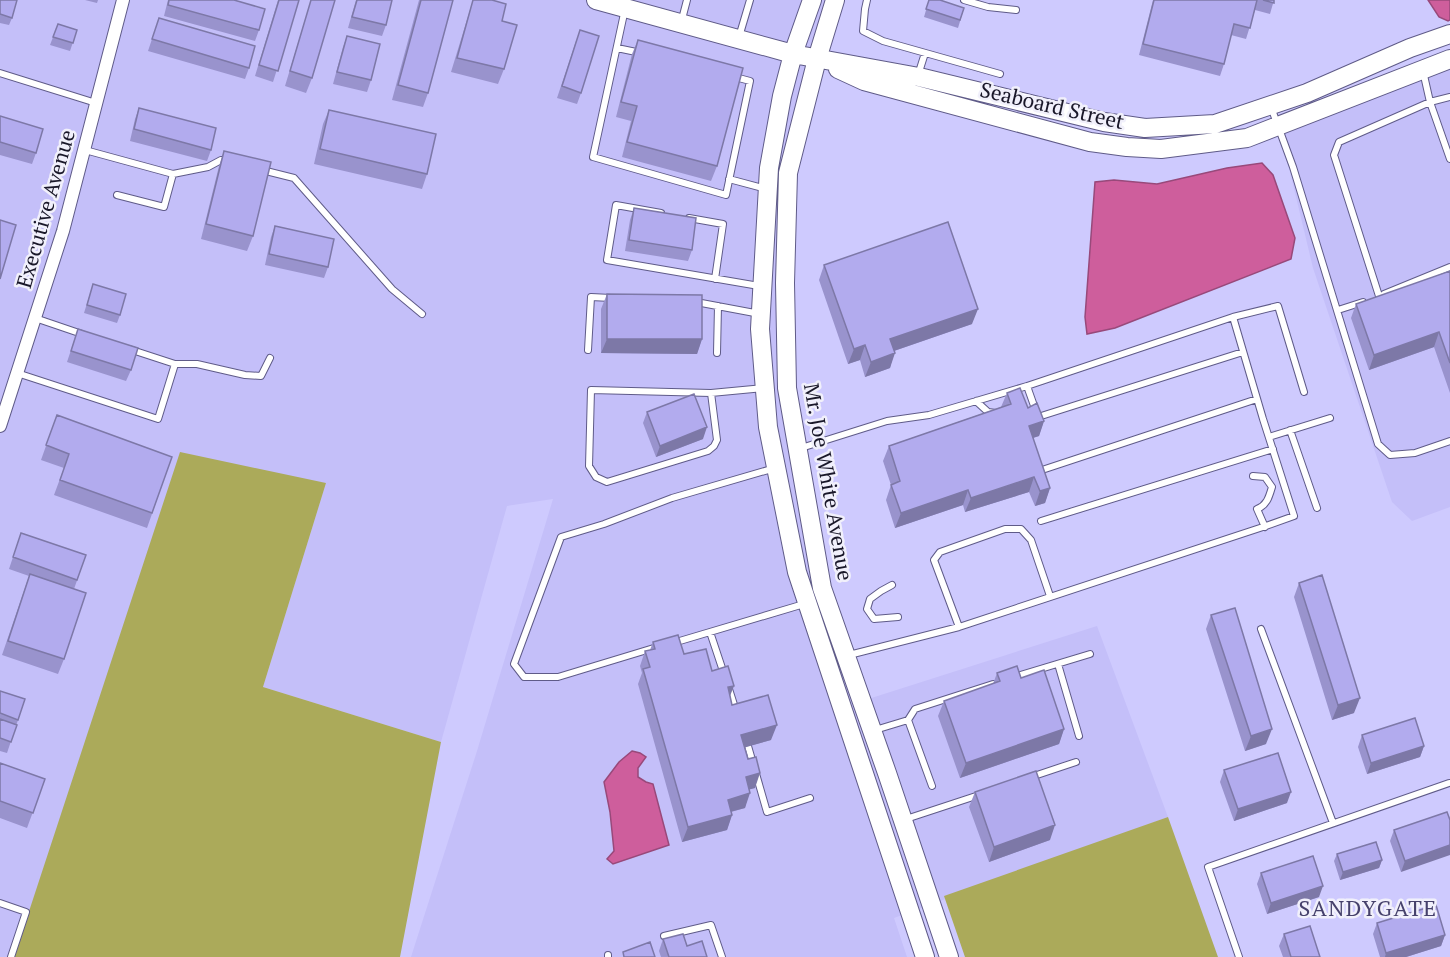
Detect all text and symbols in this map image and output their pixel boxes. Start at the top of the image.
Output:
street label: Seaboard Street [977,75,1127,135]
street label: Executive Avenue [9,126,81,291]
street label: Mr. Joe White Avenue [798,381,860,583]
district label: SANDYGATE [1298,893,1438,922]

